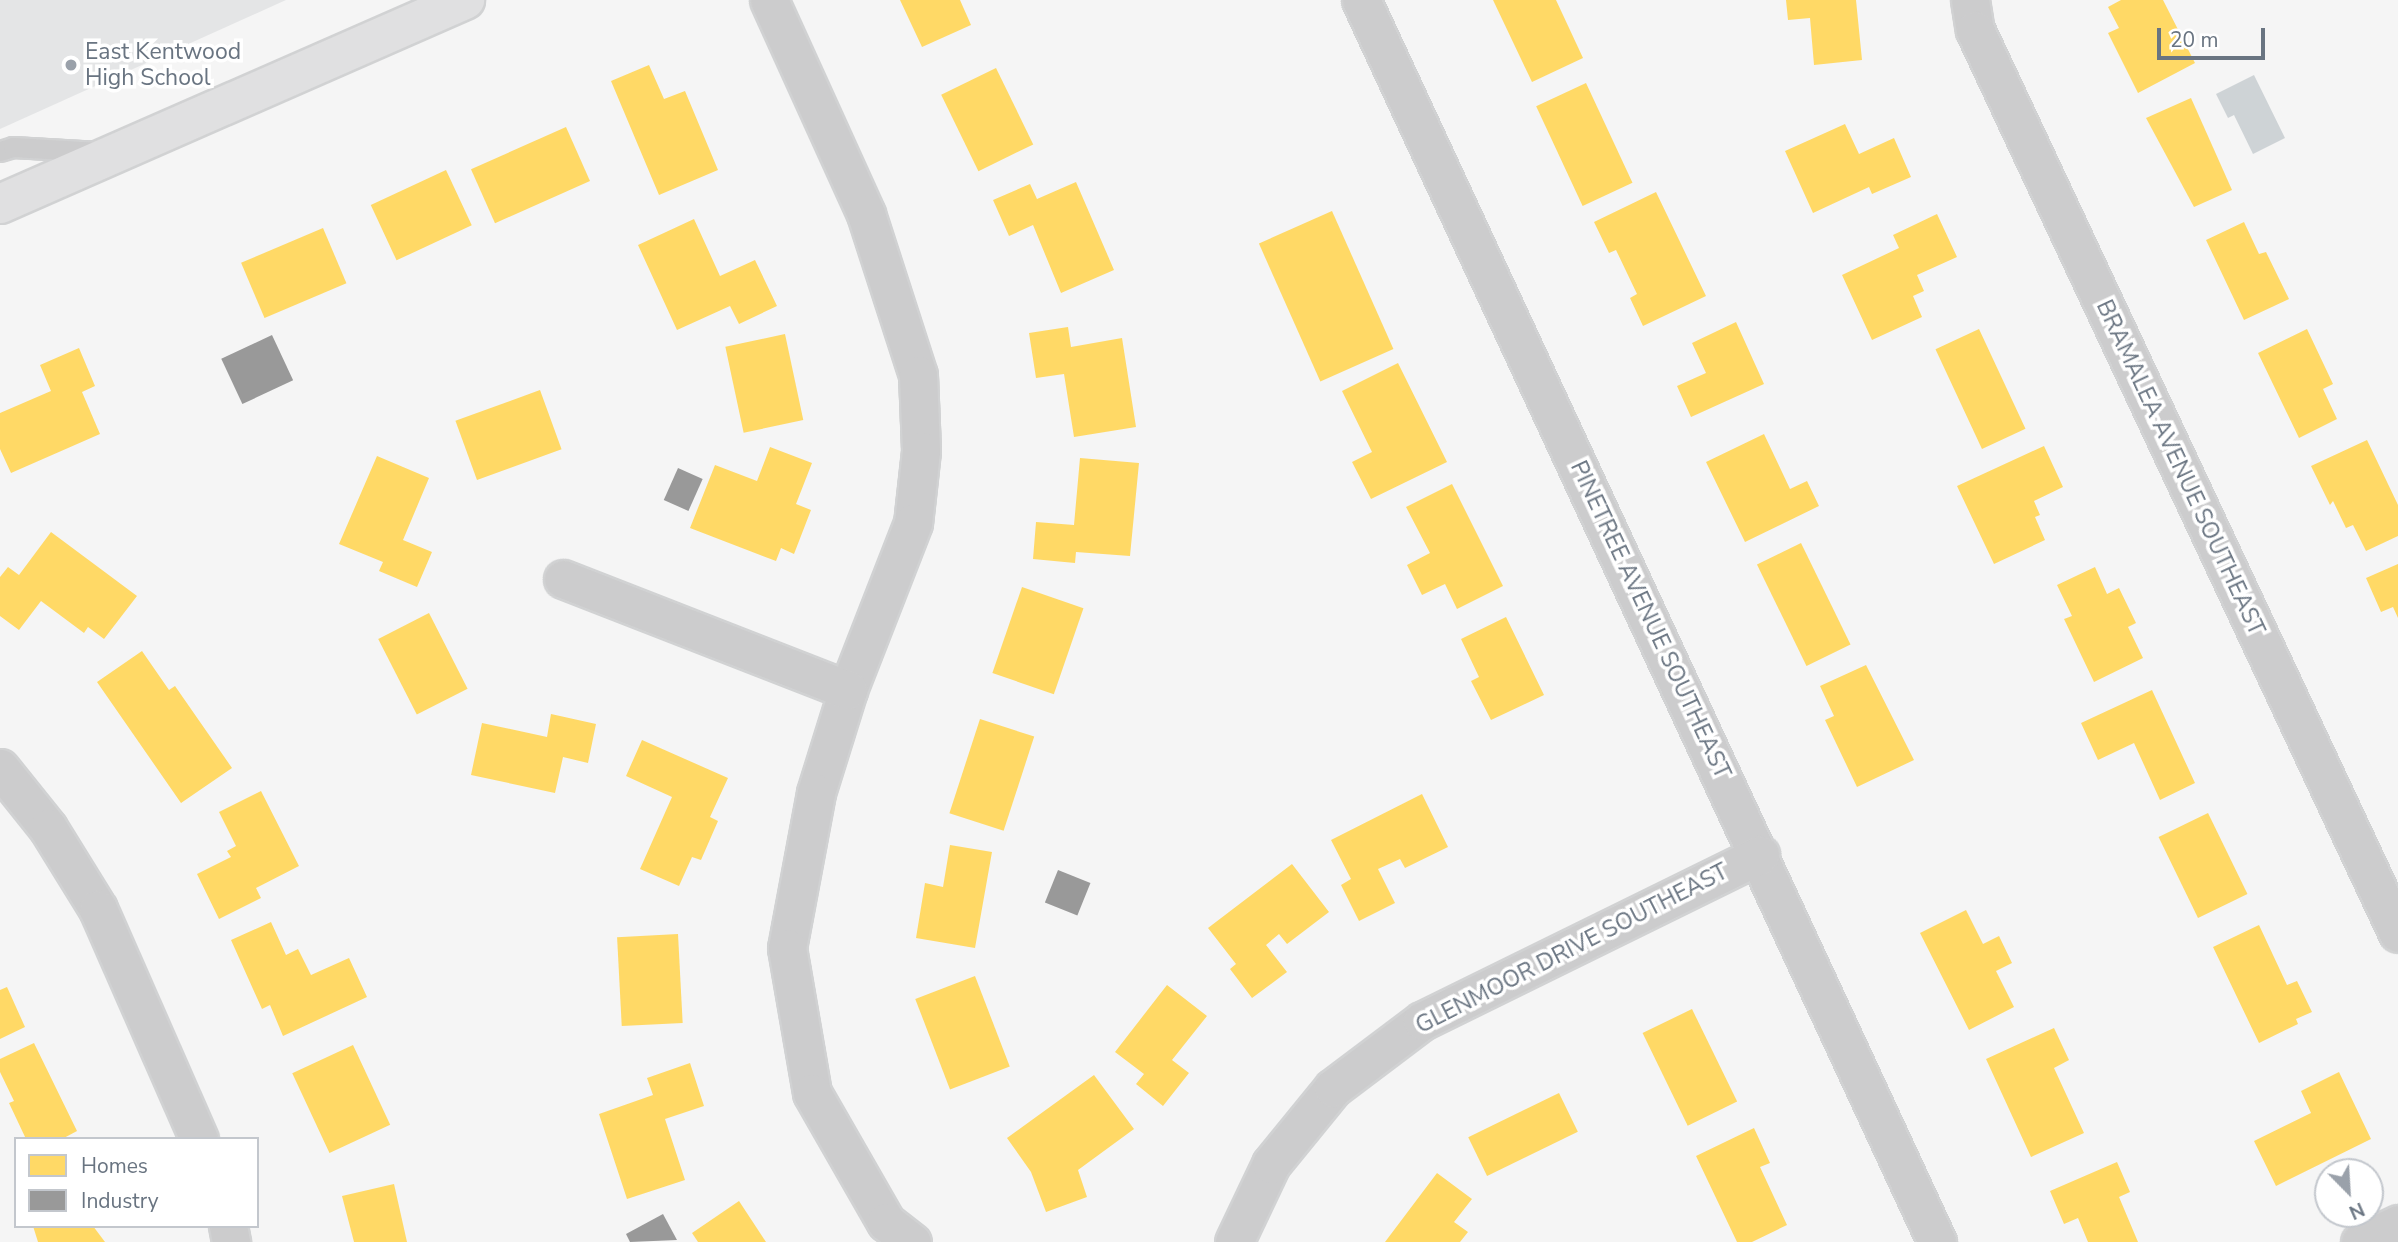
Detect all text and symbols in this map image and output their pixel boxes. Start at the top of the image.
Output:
scale bar [2160,14,2268,58]
text: 20 m [2170,26,2219,54]
place label: East Kentwood High School [85,38,241,92]
marker: East Kentwood High School [63,57,79,73]
street label: BRAMALEA AVENUE SOUTHEAST [2090,296,2270,640]
street label: PINETREE AVENUE SOUTHEAST [1564,457,1736,783]
street label: GLENMOOR DRIVE SOUTHEAST [1411,858,1733,1040]
legend [14,1137,259,1228]
text: Homes [81,1152,148,1180]
north arrow [2314,1158,2384,1228]
text: Industry [81,1187,159,1215]
text: N [2345,1196,2369,1225]

